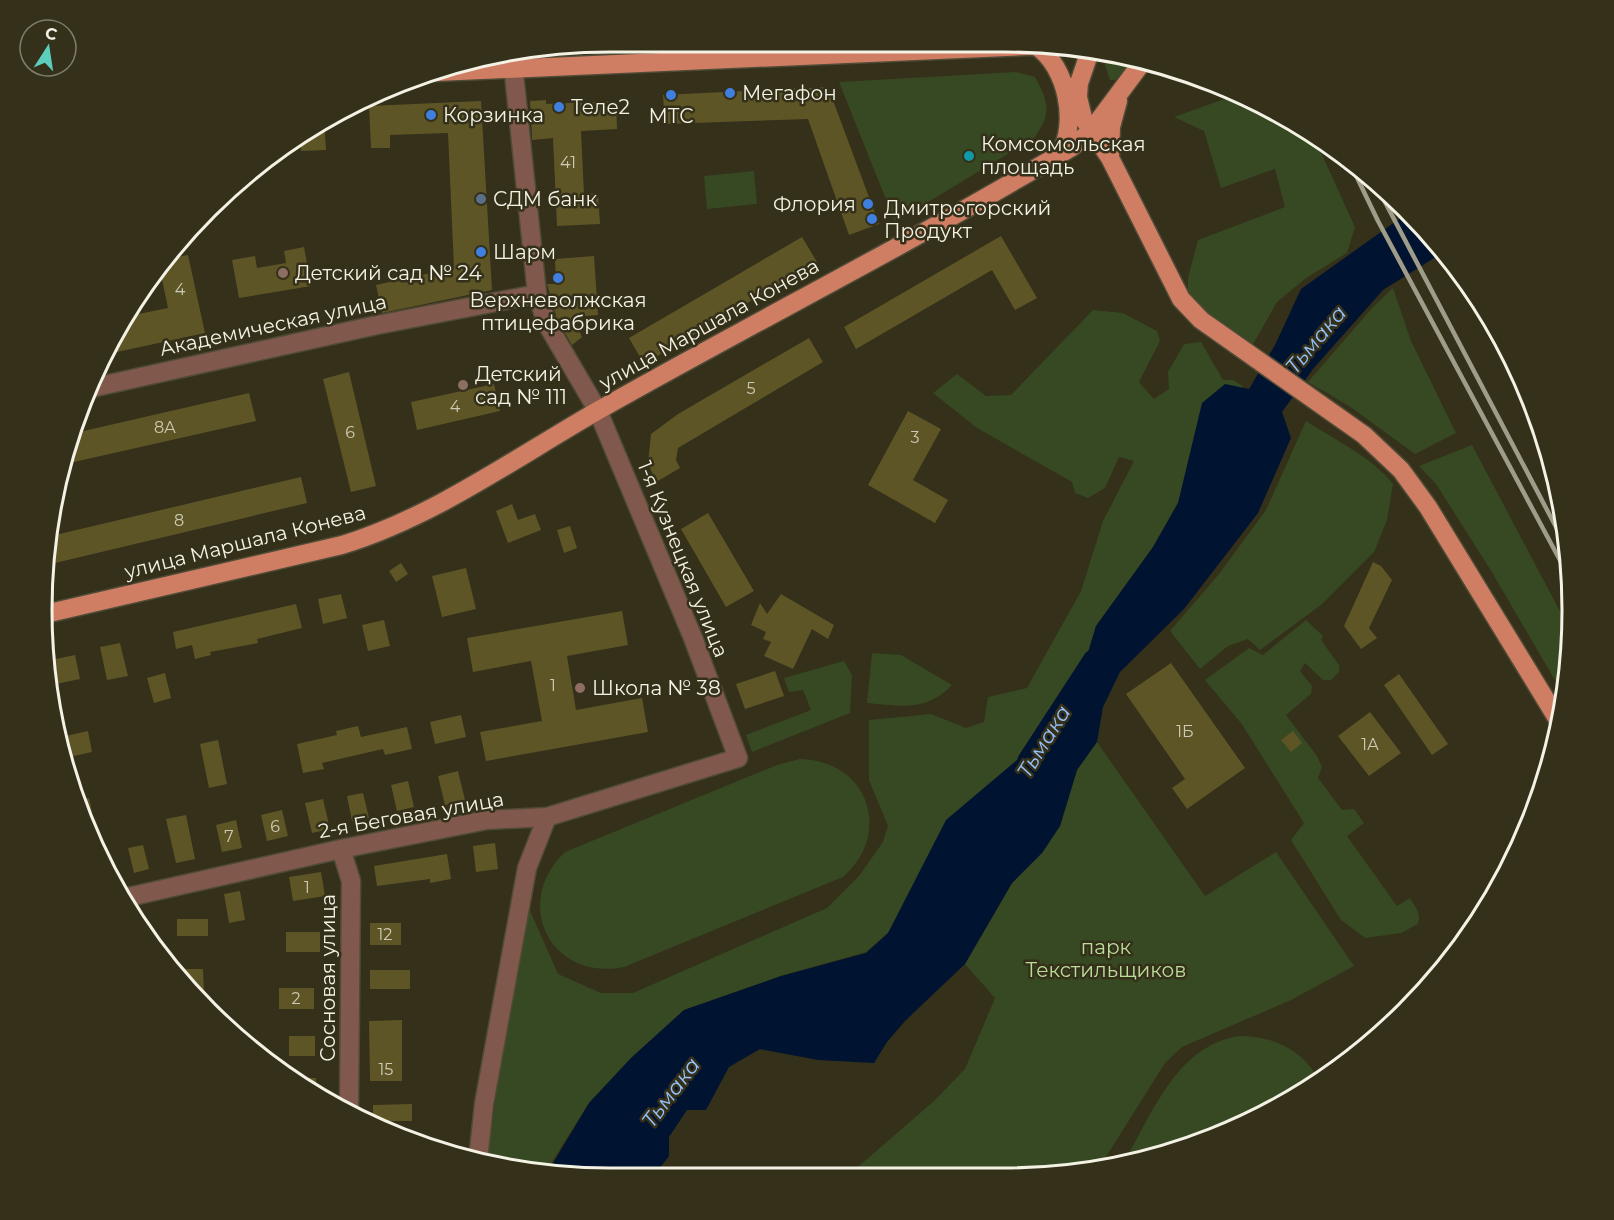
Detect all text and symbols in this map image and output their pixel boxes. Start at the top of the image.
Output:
north arrow [18,18,78,78]
text: С [43,23,59,44]
place label: Мегафон [742,81,837,105]
marker: Мегафон [723,86,737,100]
marker: МТС [664,88,678,102]
place label: Теле2 [571,95,630,119]
marker: Теле2 [552,100,566,114]
place label: Корзинка [443,103,544,127]
place label: МТС [648,104,694,128]
marker: Корзинка [424,108,438,122]
place label: Комсомольская площадь [981,132,1146,179]
marker: Комсомольская площадь [962,149,976,163]
house number: 41 [560,153,576,172]
place label: СДМ банк [493,187,598,211]
marker: СДМ банк [474,192,488,206]
place label: Флория [773,192,856,216]
place label: Дмитрогорский Продукт [884,196,1051,243]
marker: Флория [861,197,875,211]
marker: Дмитрогорский Продукт [865,212,879,226]
place label: Шарм [493,240,556,264]
marker: Шарм [474,245,488,259]
street label: улица Маршала Конева [594,253,823,395]
place label: Детский сад № 24 [295,261,482,285]
marker: Детский сад № 24 [276,266,290,280]
marker: Верхневолжская птицефабрика [551,271,565,285]
house number: 4 [175,280,186,299]
place label: Верхневолжская птицефабрика [469,288,647,335]
street label: Академическая улица [157,289,389,361]
water label: Тьмака [1280,301,1351,379]
place label: Детский сад № 111 [475,362,567,409]
marker: Детский сад № 111 [456,378,470,392]
house number: 5 [746,379,756,398]
house number: 4 [450,397,461,416]
house number: 8А [154,418,176,437]
house number: 6 [345,423,355,442]
house number: 3 [910,428,920,447]
street label: 1-я Кузнецкая улица [633,457,733,661]
street label: улица Маршала Конева [121,500,368,584]
house number: 8 [174,511,184,530]
house number: 1 [550,676,556,695]
place label: Школа № 38 [592,676,721,700]
marker: Школа № 38 [573,681,587,695]
water label: Тьмака [1011,701,1076,783]
house number: 1Б [1176,722,1194,741]
house number: 1А [1361,735,1379,754]
street label: 2-я Беговая улица [316,787,506,843]
house number: 6 [270,817,280,836]
house number: 7 [224,827,234,846]
house number: 1 [304,878,310,897]
street label: Сосновая улица [316,894,340,1062]
house number: 12 [378,925,392,944]
park label: парк Текстильщиков [1026,935,1186,982]
house number: 2 [291,989,301,1008]
water label: Тьмака [636,1053,705,1133]
house number: 15 [379,1060,393,1079]

